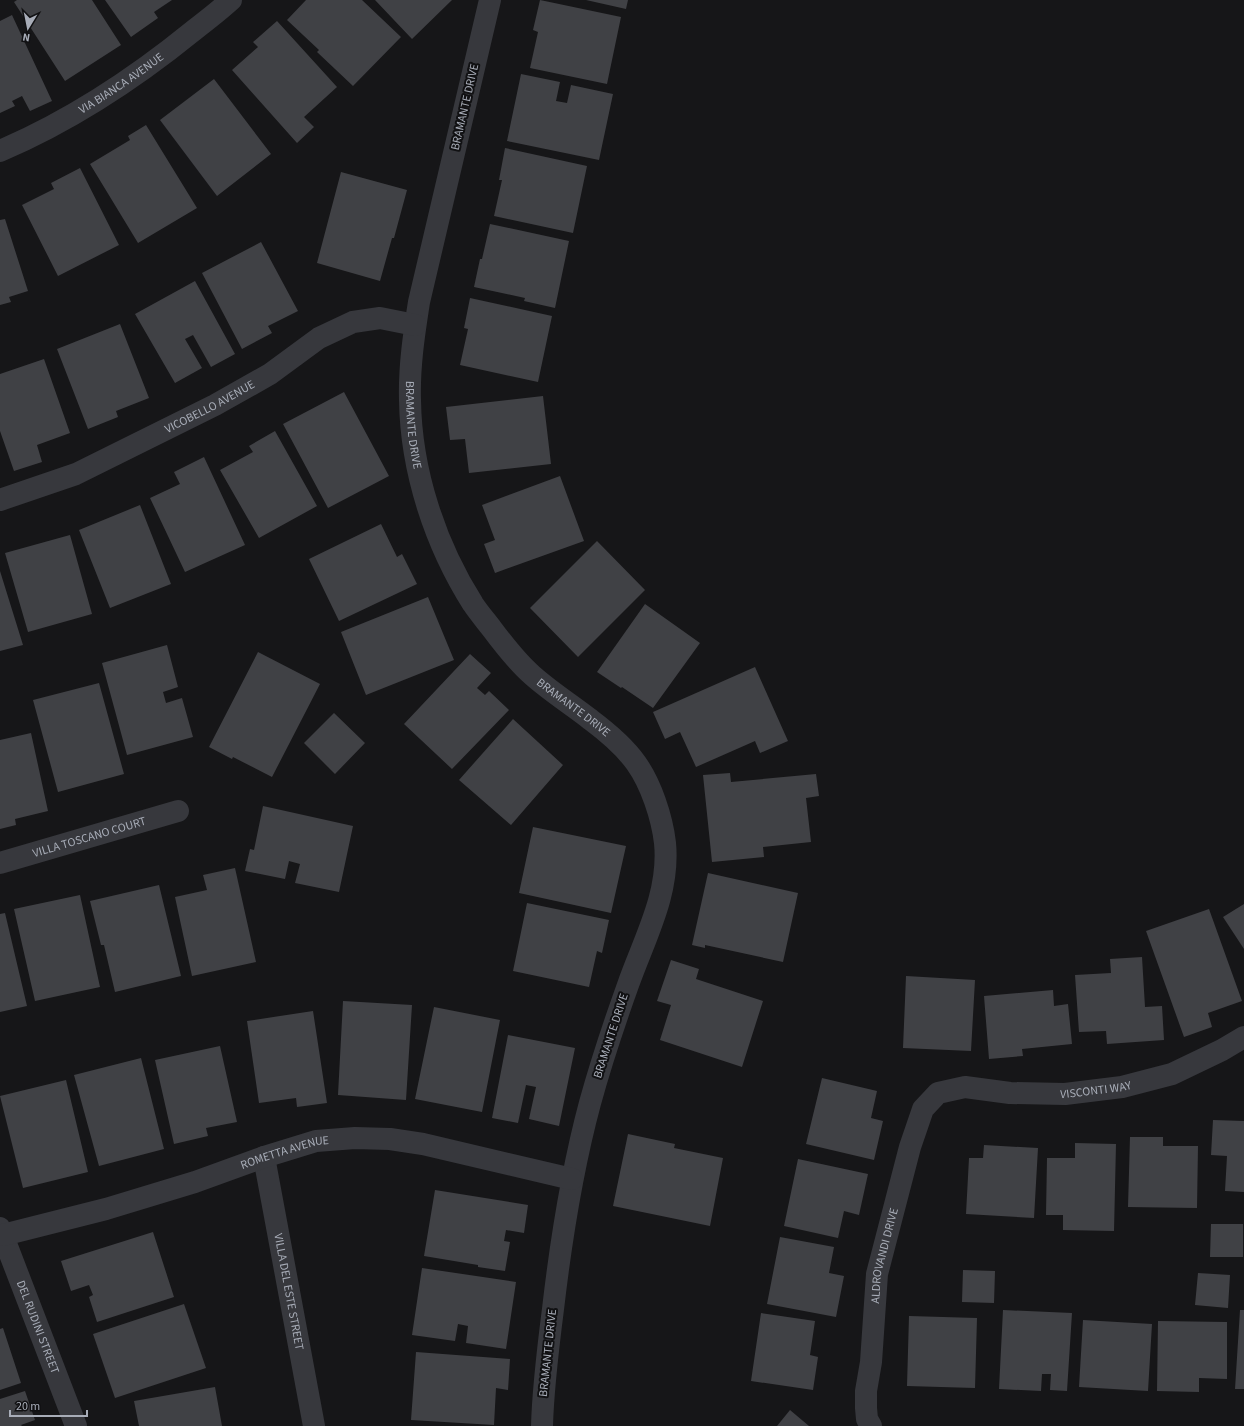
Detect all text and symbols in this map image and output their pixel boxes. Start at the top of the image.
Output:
north arrow [8,8,48,48]
text: N [21,29,31,45]
street label: VIA BIANCA AVENUE [75,48,167,118]
street label: BRAMANTE DRIVE [447,62,483,152]
street label: VICOBELLO AVENUE [162,376,258,437]
street label: BRAMANTE DRIVE [401,381,426,471]
street label: BRAMANTE DRIVE [533,674,614,741]
street label: VILLA TOSCANO COURT [31,812,149,862]
street label: BRAMANTE DRIVE [589,991,633,1081]
street label: VISCONTI WAY [1060,1076,1133,1103]
street label: ROMETTA AVENUE [238,1132,330,1173]
street label: ALDROVANDI DRIVE [867,1206,902,1304]
street label: VILLA DEL ESTE STREET [270,1232,308,1352]
street label: DEL RUDINI STREET [12,1278,64,1377]
street label: BRAMANTE DRIVE [535,1308,561,1398]
scale bar [10,1392,87,1418]
text: 20 m [16,1398,40,1415]

